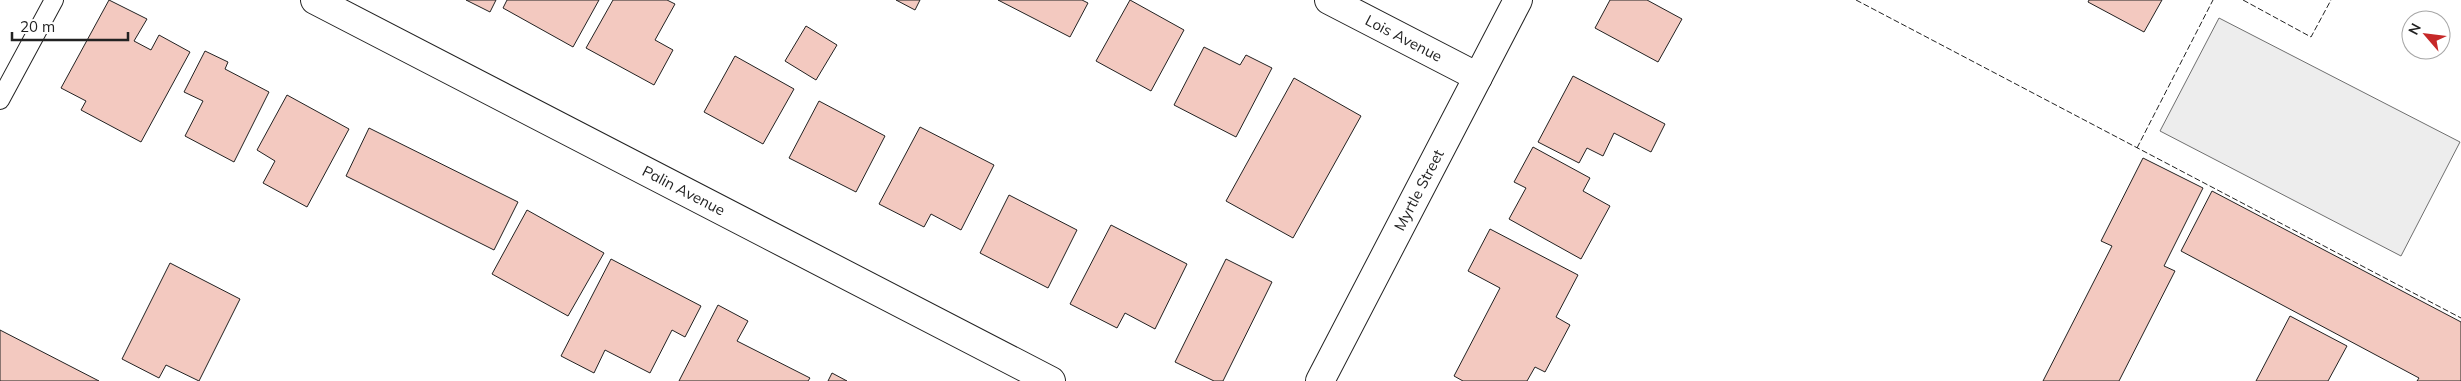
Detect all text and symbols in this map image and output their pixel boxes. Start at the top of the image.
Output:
scale bar [12,10,129,42]
street label: Lois Avenue [1362,10,1445,66]
north arrow [2401,10,2451,60]
text: 20 m [20,17,55,36]
text: N [2404,20,2425,38]
street label: Myrtle Street [1390,146,1448,234]
street label: Palin Avenue [639,161,728,220]

